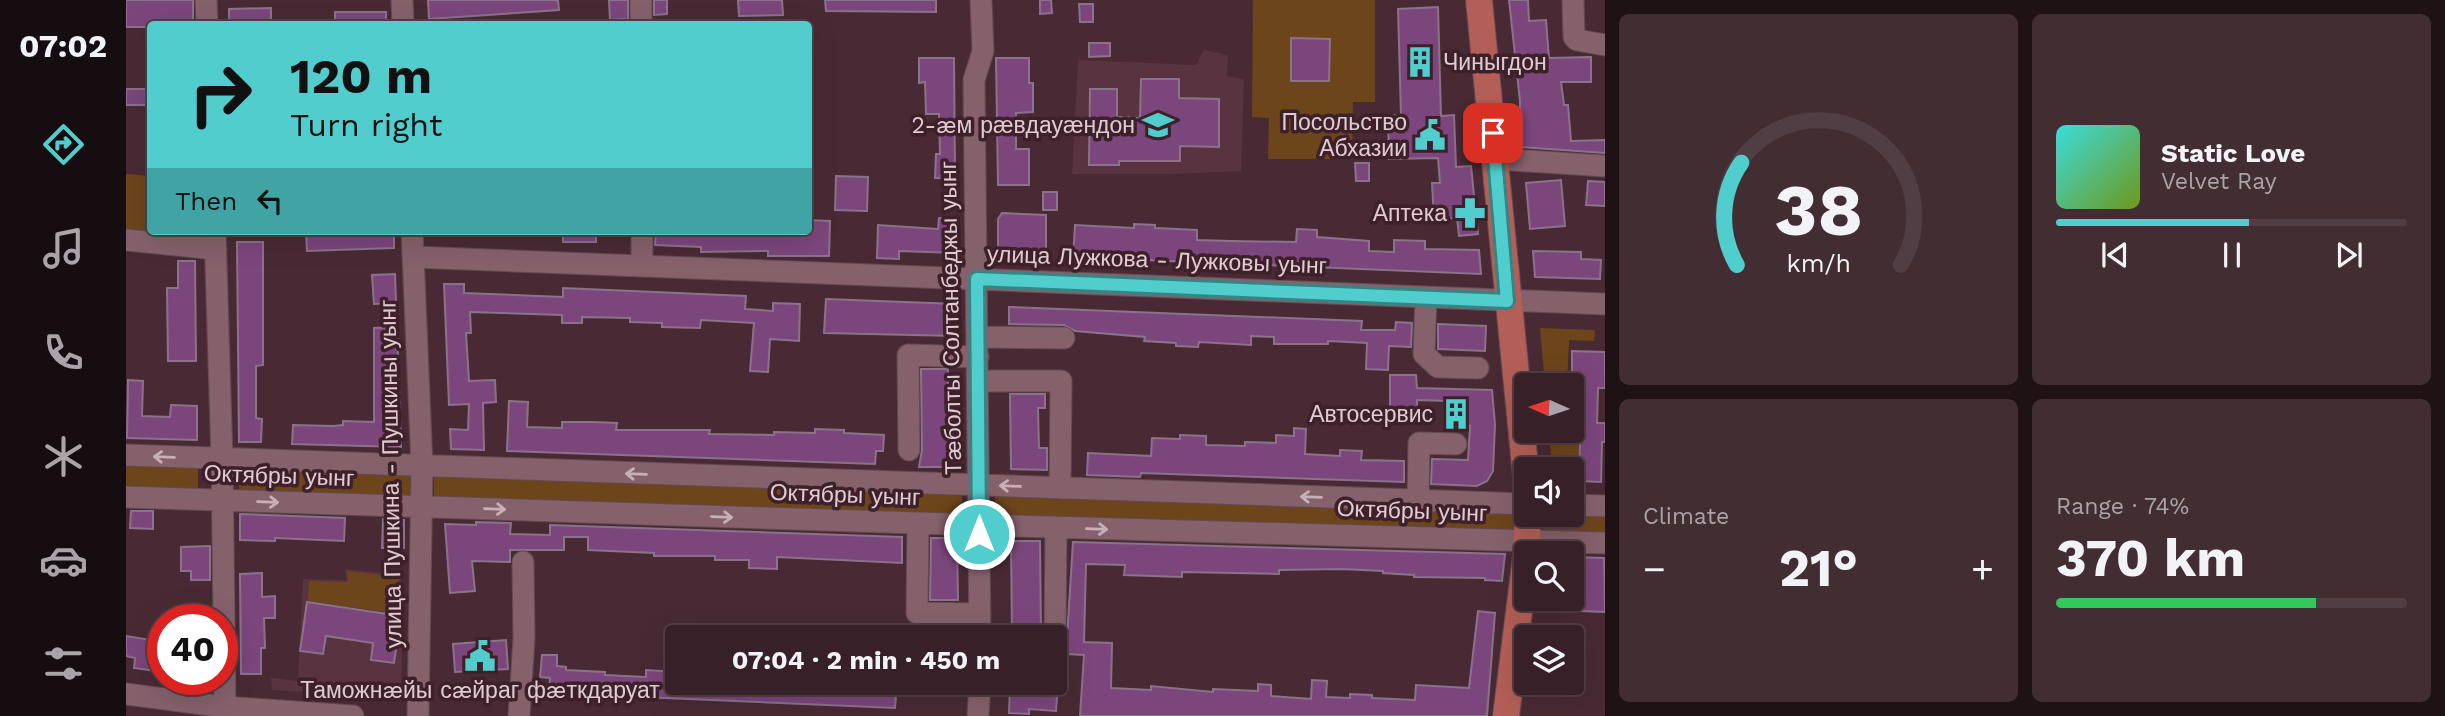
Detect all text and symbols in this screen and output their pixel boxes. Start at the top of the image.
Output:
text: 07:02 [19,27,107,65]
building icon: Чиныгдон [1403,45,1437,79]
text: 120 m [290,47,432,105]
icon: right [175,49,266,140]
place label: Чиныгдон [1443,49,1547,76]
pin [1463,103,1523,163]
text: Turn right [290,106,442,144]
school or university icon: 2-æм рӕвдауӕндон [1141,108,1175,142]
place label: Посольство Абхазии [1281,109,1407,162]
place label: 2-æм рӕвдауӕндон [912,112,1135,139]
icon: arrive [1474,114,1512,152]
public building icon: Посольство Абхазии [1413,118,1447,152]
icon: directions [39,120,88,169]
text: Static Love [2161,138,2305,168]
street label: Тæболты Солтанбеджы уынг [935,161,967,475]
text: 38 [1774,168,1863,254]
text: Velvet Ray [2161,168,2277,195]
icon: left [251,182,289,220]
text: Then [175,186,237,216]
pharmacy icon: Аптека [1453,196,1487,230]
place label: Аптека [1373,200,1447,227]
icon: music [39,224,88,273]
icon: previous [2096,236,2134,274]
icon: pause [2213,236,2251,274]
icon: next [2330,236,2368,274]
street label: улица Лужкова - Лужковы уынг [987,241,1327,279]
text: km/h [1786,249,1851,278]
street label: улица Пушкина - Пушкины уынг [374,299,408,649]
icon: phone [39,328,88,377]
north arrow [1514,373,1584,443]
map controls [1514,373,1584,695]
building icon: Автосервис [1439,397,1473,431]
place label: Автосервис [1309,401,1433,428]
icon: climate [39,432,88,481]
one-way arrow [152,450,175,463]
button: sound [1514,457,1584,527]
street label: Октябры уынг [203,460,355,492]
one-way arrow [625,467,648,480]
street label: Октябры уынг [769,479,921,511]
one-way arrow [999,480,1022,493]
one-way arrow [1300,490,1323,503]
text: Range · 74% [2056,493,2189,520]
one-way arrow [256,495,279,508]
street label: Октябры уынг [1336,495,1488,527]
position arrow [942,497,1016,571]
one-way arrow [483,503,506,516]
text: Climate [1643,503,1729,530]
one-way arrow [711,510,734,524]
one-way arrow [1085,522,1108,535]
text: 370 km [2056,528,2245,589]
icon: car [39,536,88,585]
text: 21° [1779,538,1858,599]
button: search [1514,541,1584,611]
text: − [1643,547,1666,591]
text: + [1971,547,1994,591]
speed limit sign: 40 [147,604,238,695]
button: layers [1514,625,1584,695]
icon: filters [39,639,88,688]
public building icon: Таможнæйы сæйраг фæткдаруат [463,639,497,673]
text: 07:04 · 2 min · 450 m [732,645,1000,675]
place label: Таможнæйы сæйраг фæткдаруат [300,677,660,704]

